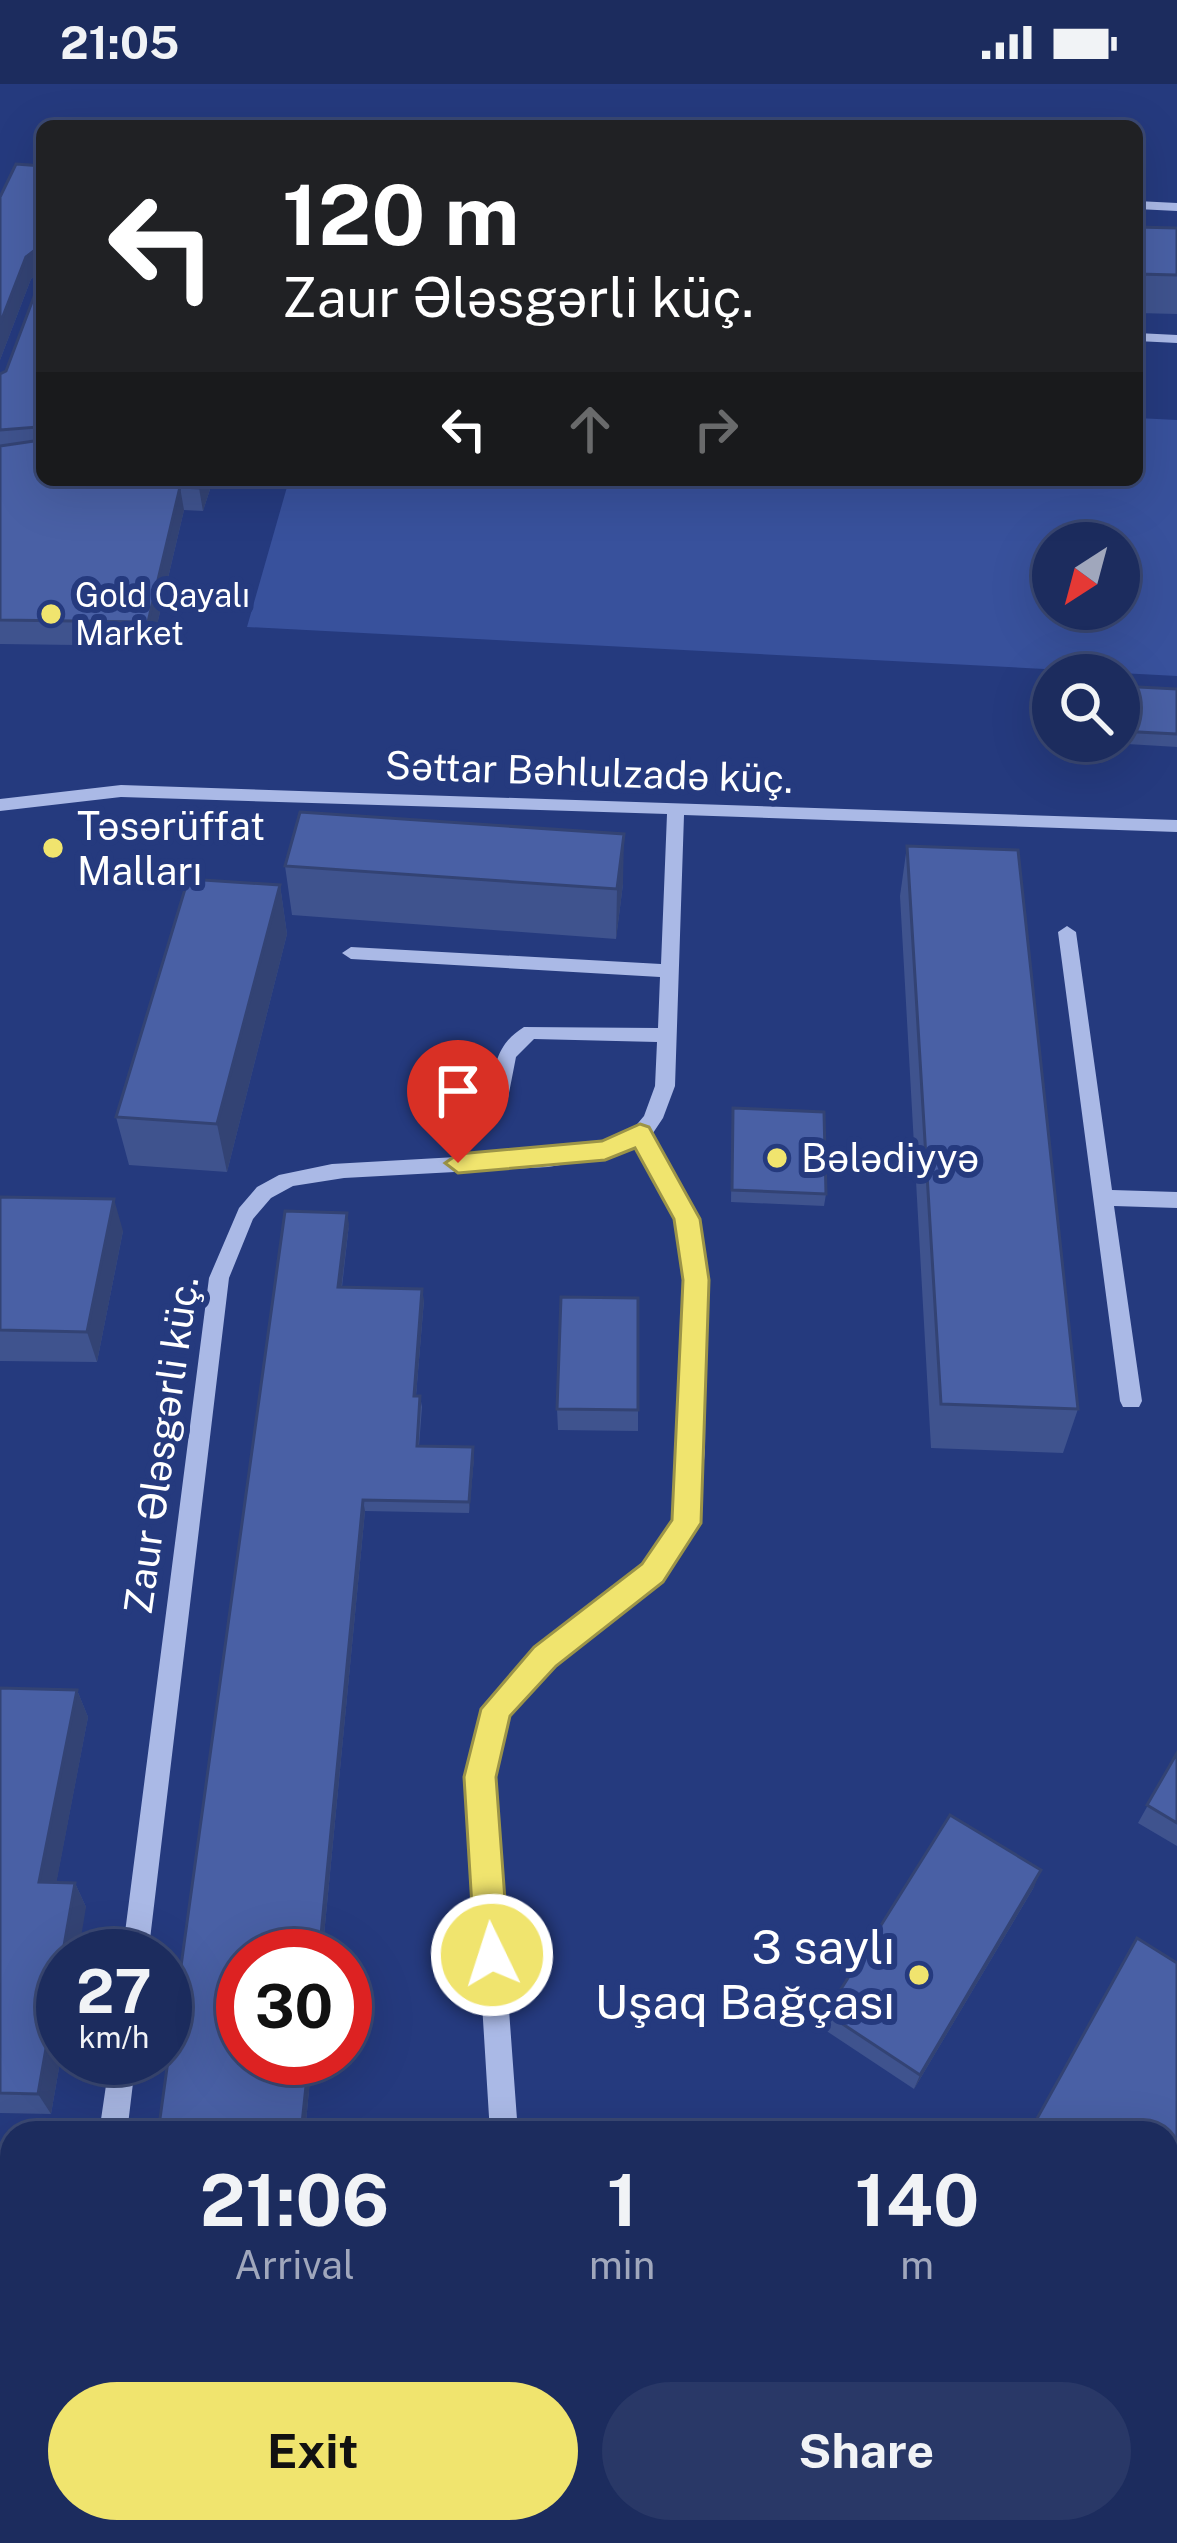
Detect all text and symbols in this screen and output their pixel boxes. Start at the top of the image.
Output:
text: 21:05 [60,16,179,69]
text: 120 m [282,165,520,264]
icon: left [84,168,240,324]
text: Zaur Ələsgərli küç. [282,266,754,329]
icon: left [431,396,497,462]
icon: ahead [557,396,623,462]
icon: right [683,396,749,462]
north arrow [1032,522,1140,630]
map controls [1032,522,1140,762]
place label: Gold Qayalı Market [75,576,250,652]
marker: Gold Qayalı Market [38,601,64,627]
button: search [1032,654,1140,762]
street label: Səttar Bəhlulzadə küç. [384,742,794,802]
place label: Təsərüffat Malları [77,803,265,894]
marker: Təsərüffat Malları [40,835,66,861]
pin [407,1040,509,1163]
icon: arrive [425,1058,491,1124]
place label: Bələdiyyə [801,1135,979,1181]
marker: Bələdiyyə [764,1145,790,1171]
street label: Zaur Ələsgərli küç. [115,1273,207,1617]
position arrow [429,1892,555,2018]
place label: 3 saylı Uşaq Bağçası [594,1918,895,2030]
speed limit sign: 30 [216,1929,372,2085]
text: 27 [76,1956,152,2027]
marker: 3 saylı Uşaq Bağçası [906,1962,932,1988]
text: km/h [79,2019,149,2055]
text: 21:06 [200,2158,389,2242]
text: 1 [607,2158,638,2242]
text: 140 [855,2158,979,2242]
text: Arrival [234,2242,355,2288]
text: min [589,2242,655,2288]
text: m [900,2242,934,2288]
button: Exit [48,2382,578,2520]
button: Share [602,2382,1131,2520]

